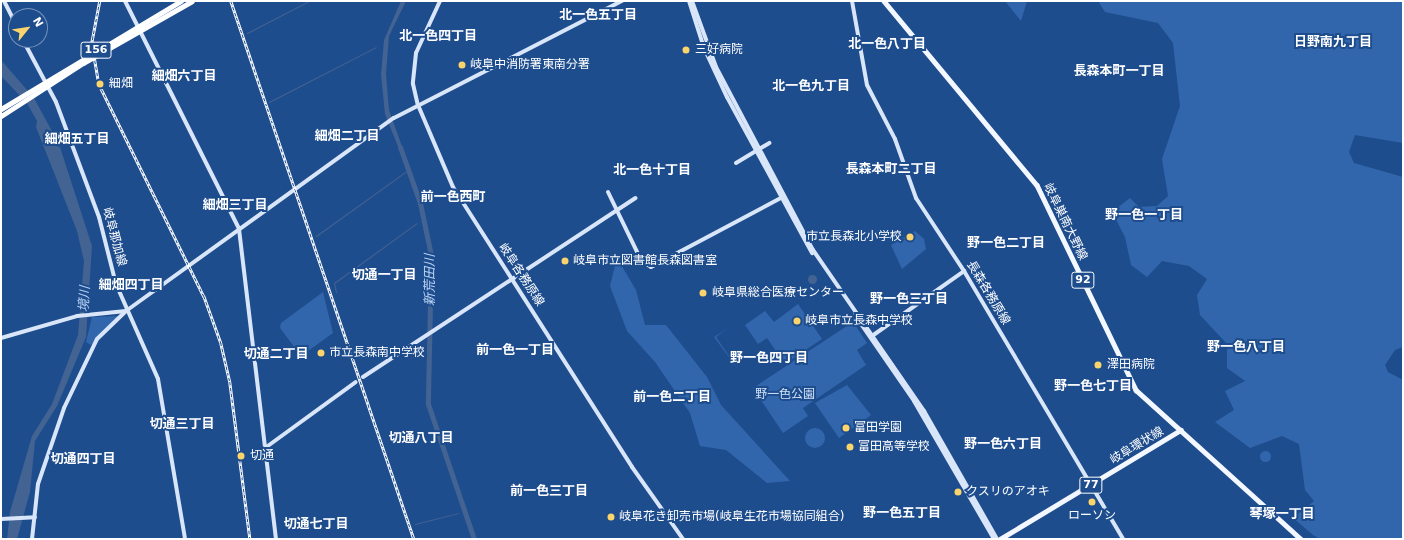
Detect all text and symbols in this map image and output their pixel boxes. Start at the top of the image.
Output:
district label: 北一色五丁目 [559,7,637,23]
north arrow [8,8,48,48]
text: N [30,15,46,29]
district label: 北一色四丁目 [399,28,477,44]
district label: 日野南九丁目 [1294,34,1372,50]
district label: 北一色八丁目 [848,36,926,52]
road number: 156 [80,41,112,59]
place label: 三好病院 [695,43,743,57]
marker: 三好病院 [680,44,692,56]
place label: 岐阜中消防署東南分署 [470,58,590,72]
marker: 岐阜中消防署東南分署 [457,60,467,70]
district label: 長森本町一丁目 [1074,63,1164,79]
district label: 細畑六丁目 [152,68,216,84]
place label: 細畑 [109,77,133,91]
marker: 細畑 [94,78,106,90]
district label: 北一色九丁目 [772,78,850,94]
district label: 細畑二丁目 [315,128,379,144]
district label: 細畑五丁目 [45,131,109,147]
district label: 長森本町二丁目 [846,161,936,177]
district label: 北一色十丁目 [613,162,691,178]
street label: 岐阜巣南大野線 [1040,181,1090,263]
district label: 前一色西町 [421,189,485,205]
district label: 細畑三丁目 [203,197,267,213]
street label: 岐阜那加線 [99,206,129,268]
district label: 野一色一丁目 [1105,207,1183,223]
place label: 市立長森北小学校 [806,230,902,244]
marker: 市立長森北小学校 [905,232,915,242]
district label: 野一色二丁目 [967,235,1045,251]
street label: 岐阜各務原線 [495,241,547,309]
water label: 新荒田川 [422,254,438,306]
place label: 岐阜市立図書館長森図書室 [573,254,717,268]
marker: 岐阜市立図書館長森図書室 [560,256,570,266]
street label: 長森各務原線 [963,258,1013,328]
district label: 切通一丁目 [352,267,416,283]
road number: 92 [1071,271,1095,289]
district label: 細畑四丁目 [99,277,163,293]
water label: 境川 [77,286,93,312]
place label: 岐阜県総合医療センター [712,286,844,300]
marker: 岐阜県総合医療センター [697,287,709,299]
district label: 野一色三丁目 [870,291,948,307]
place label: 岐阜市立長森中学校 [805,314,913,328]
marker: 岐阜市立長森中学校 [792,316,802,326]
district label: 野一色八丁目 [1207,339,1285,355]
district label: 前一色一丁目 [476,342,554,358]
district label: 切通二丁目 [244,346,308,362]
place label: 市立長森南中学校 [329,346,425,360]
marker: 市立長森南中学校 [316,348,326,358]
district label: 野一色四丁目 [730,350,808,366]
place label: 澤田病院 [1107,358,1155,372]
marker: 澤田病院 [1092,359,1104,371]
district label: 野一色七丁目 [1054,378,1132,394]
park label: 野一色公園 [755,388,815,402]
district label: 前一色二丁目 [633,389,711,405]
district label: 切通三丁目 [150,416,214,432]
place label: 富田学園 [854,421,902,435]
marker: 富田学園 [841,423,851,433]
street label: 岐阜環状線 [1108,424,1166,468]
district label: 切通八丁目 [389,430,453,446]
district label: 野一色六丁目 [964,436,1042,452]
place label: 富田高等学校 [858,440,930,454]
marker: 富田高等学校 [845,442,855,452]
place label: 切通 [250,449,274,463]
marker: 切通 [235,450,247,462]
district label: 切通四丁目 [51,451,115,467]
road number: 77 [1079,476,1103,494]
district label: 前一色三丁目 [510,483,588,499]
place label: クスリのアオキ [966,485,1050,499]
marker: クスリのアオキ [953,487,963,497]
marker: ローソン [1087,497,1097,507]
district label: 野一色五丁目 [863,505,941,521]
district label: 琴塚一丁目 [1250,506,1314,522]
place label: ローソン [1068,509,1116,523]
place label: 岐阜花き卸売市場(岐阜生花市場協同組合) [619,510,844,524]
marker: 岐阜花き卸売市場(岐阜生花市場協同組合) [606,512,616,522]
district label: 切通七丁目 [284,516,348,532]

